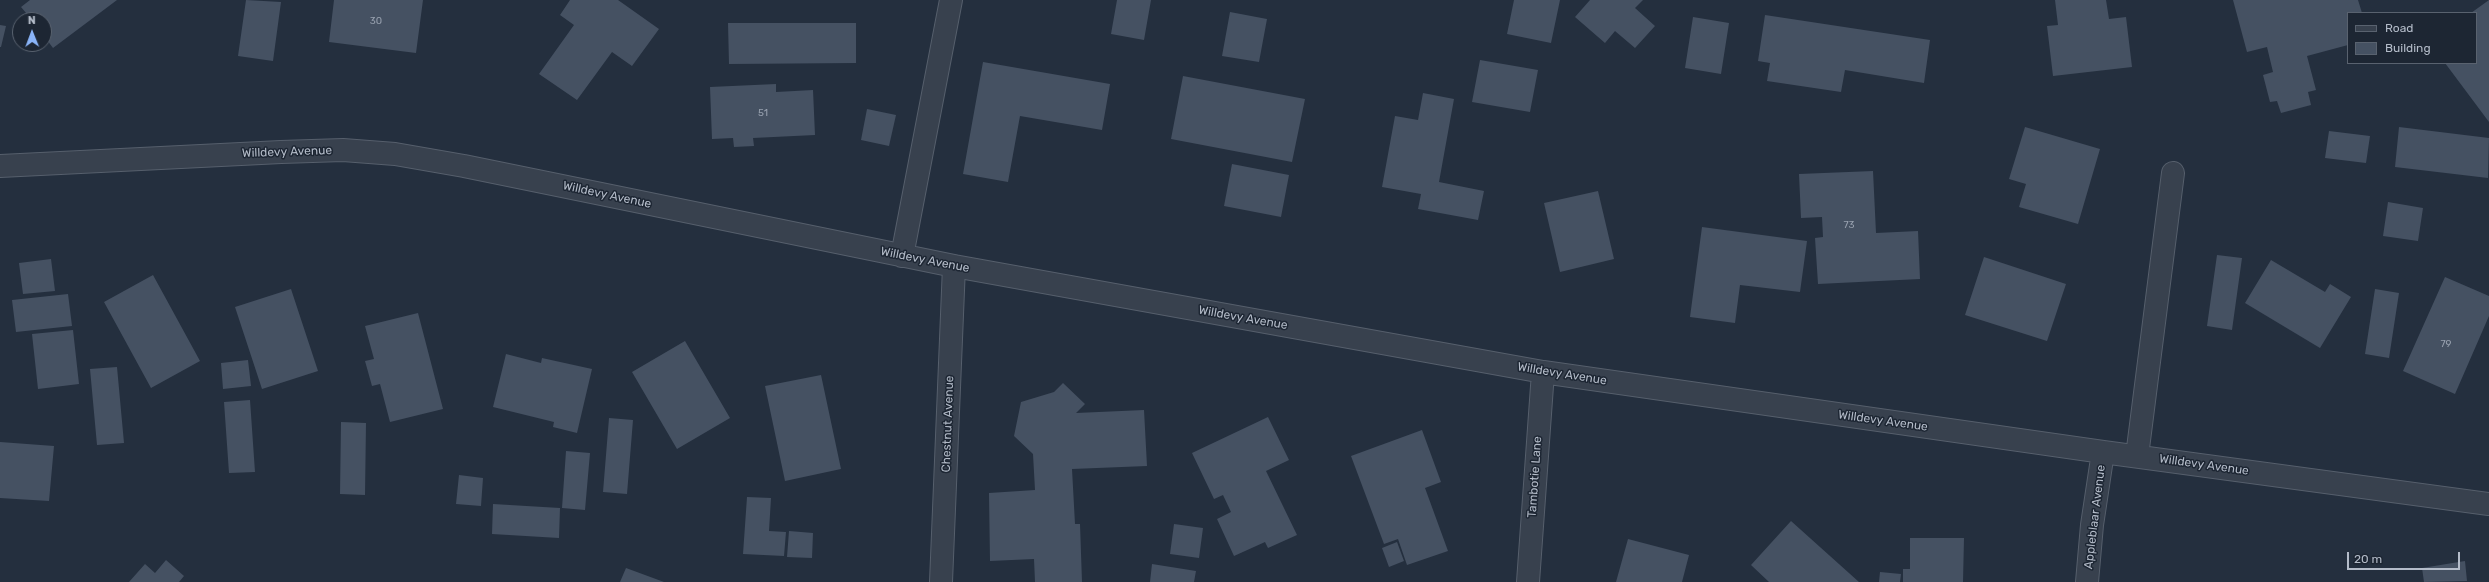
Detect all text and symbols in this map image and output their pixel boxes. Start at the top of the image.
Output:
north arrow [12,12,52,52]
legend [2347,12,2477,64]
text: N [28,14,36,27]
house number: 30 [370,15,382,27]
text: Road [2385,21,2413,35]
text: Building [2385,41,2431,55]
house number: 51 [758,107,768,119]
street label: Willdevy Avenue [242,143,332,161]
street label: Willdevy Avenue [561,179,653,211]
house number: 73 [1843,219,1855,231]
street label: Willdevy Avenue [879,244,971,276]
street label: Willdevy Avenue [1197,303,1289,333]
house number: 79 [2440,338,2452,350]
street label: Willdevy Avenue [1516,360,1608,388]
street label: Chestnut Avenue [939,375,957,473]
street label: Willdevy Avenue [1837,408,1929,434]
street label: Tambotie Lane [1525,436,1545,518]
street label: Willdevy Avenue [2158,452,2250,478]
street label: Appleblaar Avenue [2081,464,2109,570]
scale bar [2349,544,2462,570]
text: 20 m [2354,552,2382,566]

